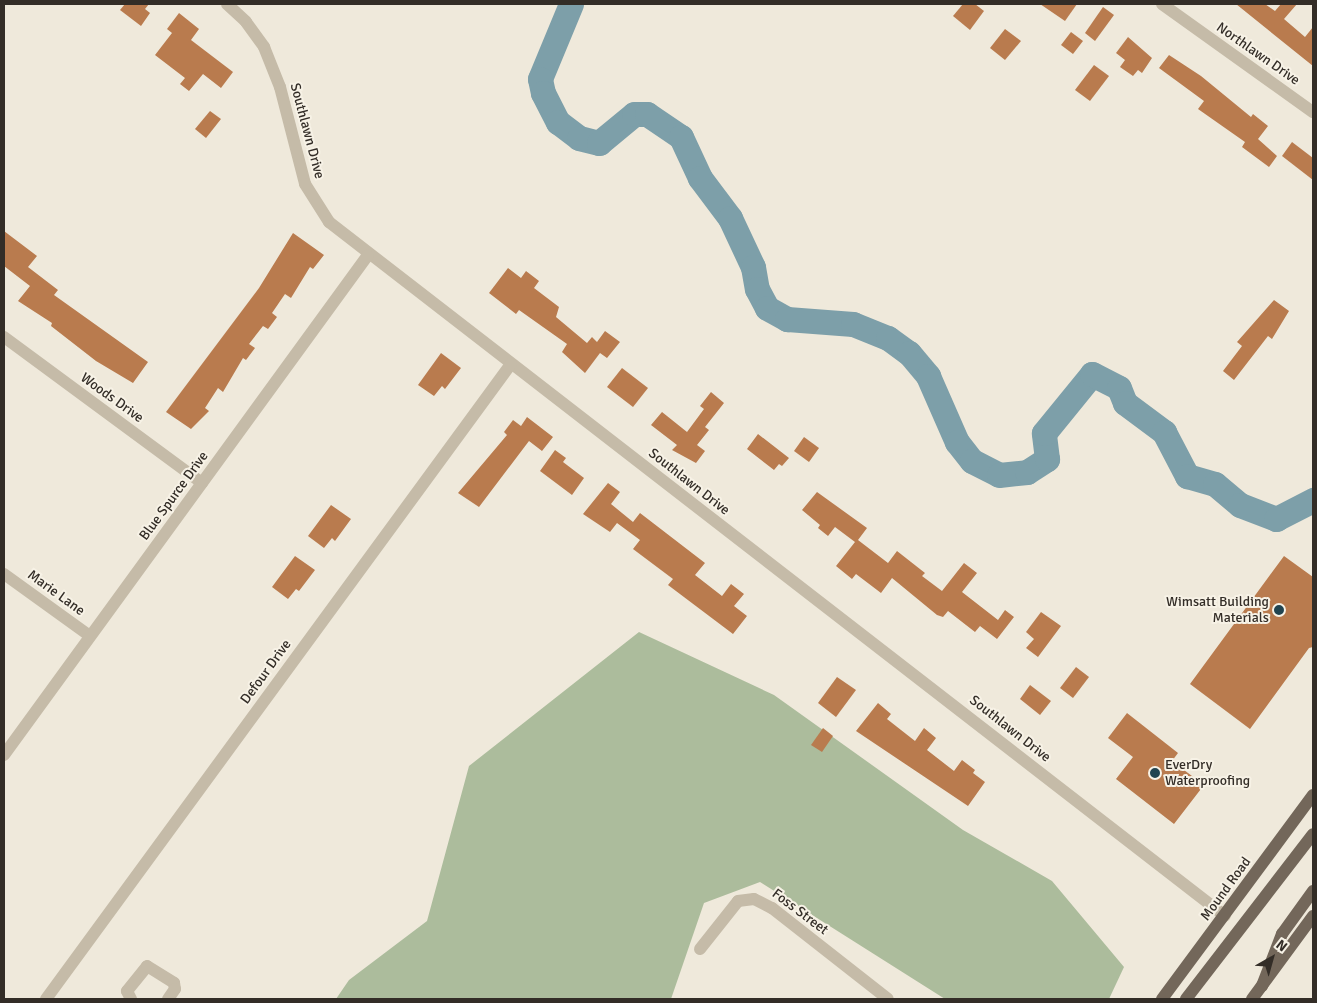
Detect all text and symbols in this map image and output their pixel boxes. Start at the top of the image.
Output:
street label: Northlawn Drive [1213,19,1303,89]
street label: Southlawn Drive [286,81,328,181]
street label: Woods Drive [77,370,147,426]
street label: Southlawn Drive [645,445,733,519]
street label: Blue Spurce Drive [136,448,212,544]
street label: Marie Lane [24,567,88,619]
place label: Wimsatt Building Materials [1166,594,1269,626]
marker: Wimsatt Building Materials [1273,604,1285,616]
street label: Defour Drive [237,637,295,707]
street label: Southlawn Drive [966,692,1054,766]
place label: EverDry Waterproofing [1165,757,1250,790]
marker: EverDry Waterproofing [1149,767,1161,779]
street label: Mound Road [1197,854,1255,924]
street label: Foss Street [769,885,831,939]
north arrow [1247,933,1297,983]
text: N [1272,936,1291,955]

